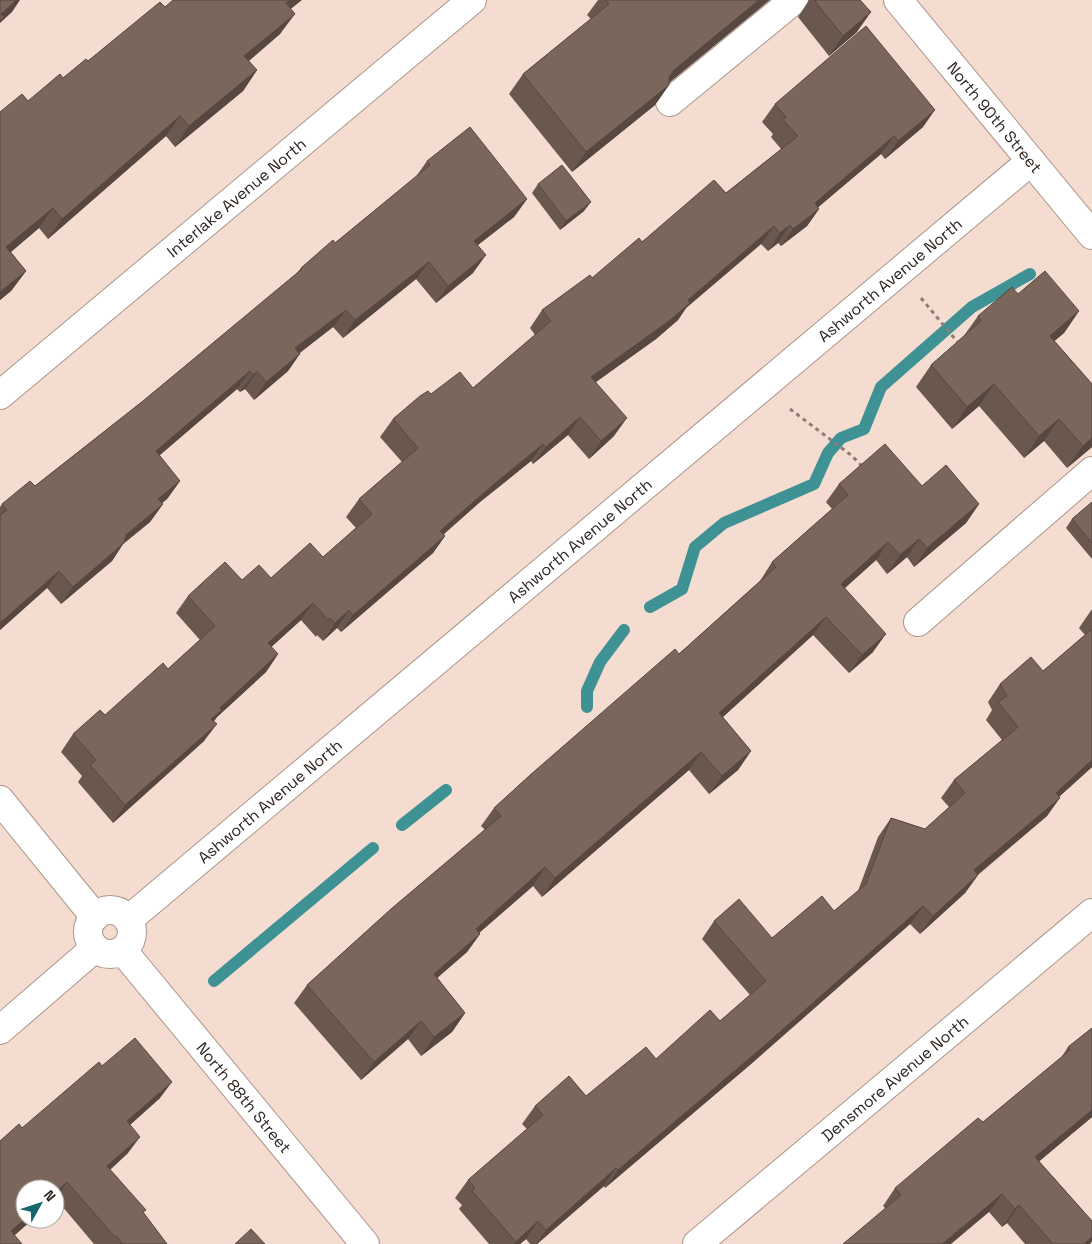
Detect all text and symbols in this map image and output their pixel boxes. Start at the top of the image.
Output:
street label: North 90th Street [943,57,1047,177]
street label: Interlake Avenue North [162,133,310,262]
street label: Ashworth Avenue North [813,213,966,347]
street label: Ashworth Avenue North [503,474,656,607]
street label: Ashworth Avenue North [193,734,346,868]
street label: Densmore Avenue North [817,1011,973,1146]
street label: North 88th Street [192,1038,296,1157]
north arrow [15,1179,65,1229]
text: N [40,1186,60,1205]

